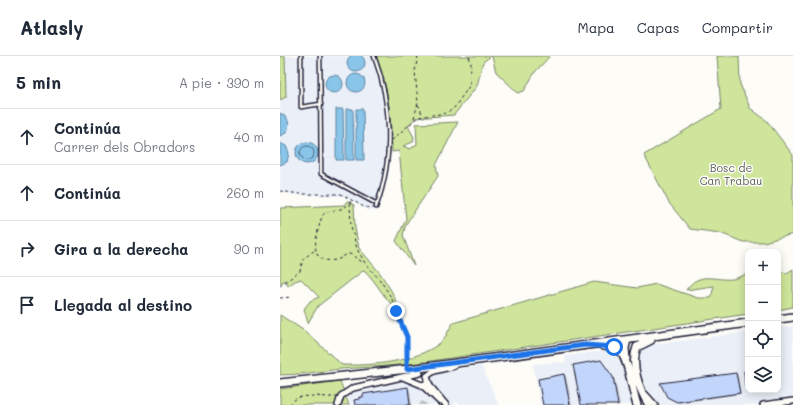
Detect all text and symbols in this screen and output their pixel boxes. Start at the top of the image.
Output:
text: Atlasly [20,15,83,40]
text: Mapa [578,18,615,37]
text: Capas [637,18,680,37]
text: Compartir [702,18,773,37]
text: 5 min [16,71,61,93]
text: A pie · 390 m [179,74,264,91]
text: Continúa [54,118,121,138]
icon: ahead [16,126,38,148]
text: 40 m [234,128,264,145]
text: Carrer dels Obradors [54,138,195,155]
park label: Bosc de Can Trabau [700,160,762,188]
icon: ahead [16,182,38,204]
text: Continúa [54,183,121,203]
text: 260 m [226,184,264,201]
icon: right [16,238,38,260]
text: Gira a la derecha [54,239,188,259]
text: 90 m [234,240,264,257]
map controls [745,249,781,393]
button: + [745,249,781,285]
button: − [745,285,781,321]
icon: arrive [16,294,38,316]
text: Llegada al destino [54,295,192,315]
route end [387,302,405,320]
button: locate [745,321,781,357]
route start [605,338,623,356]
button: layers [745,357,781,393]

